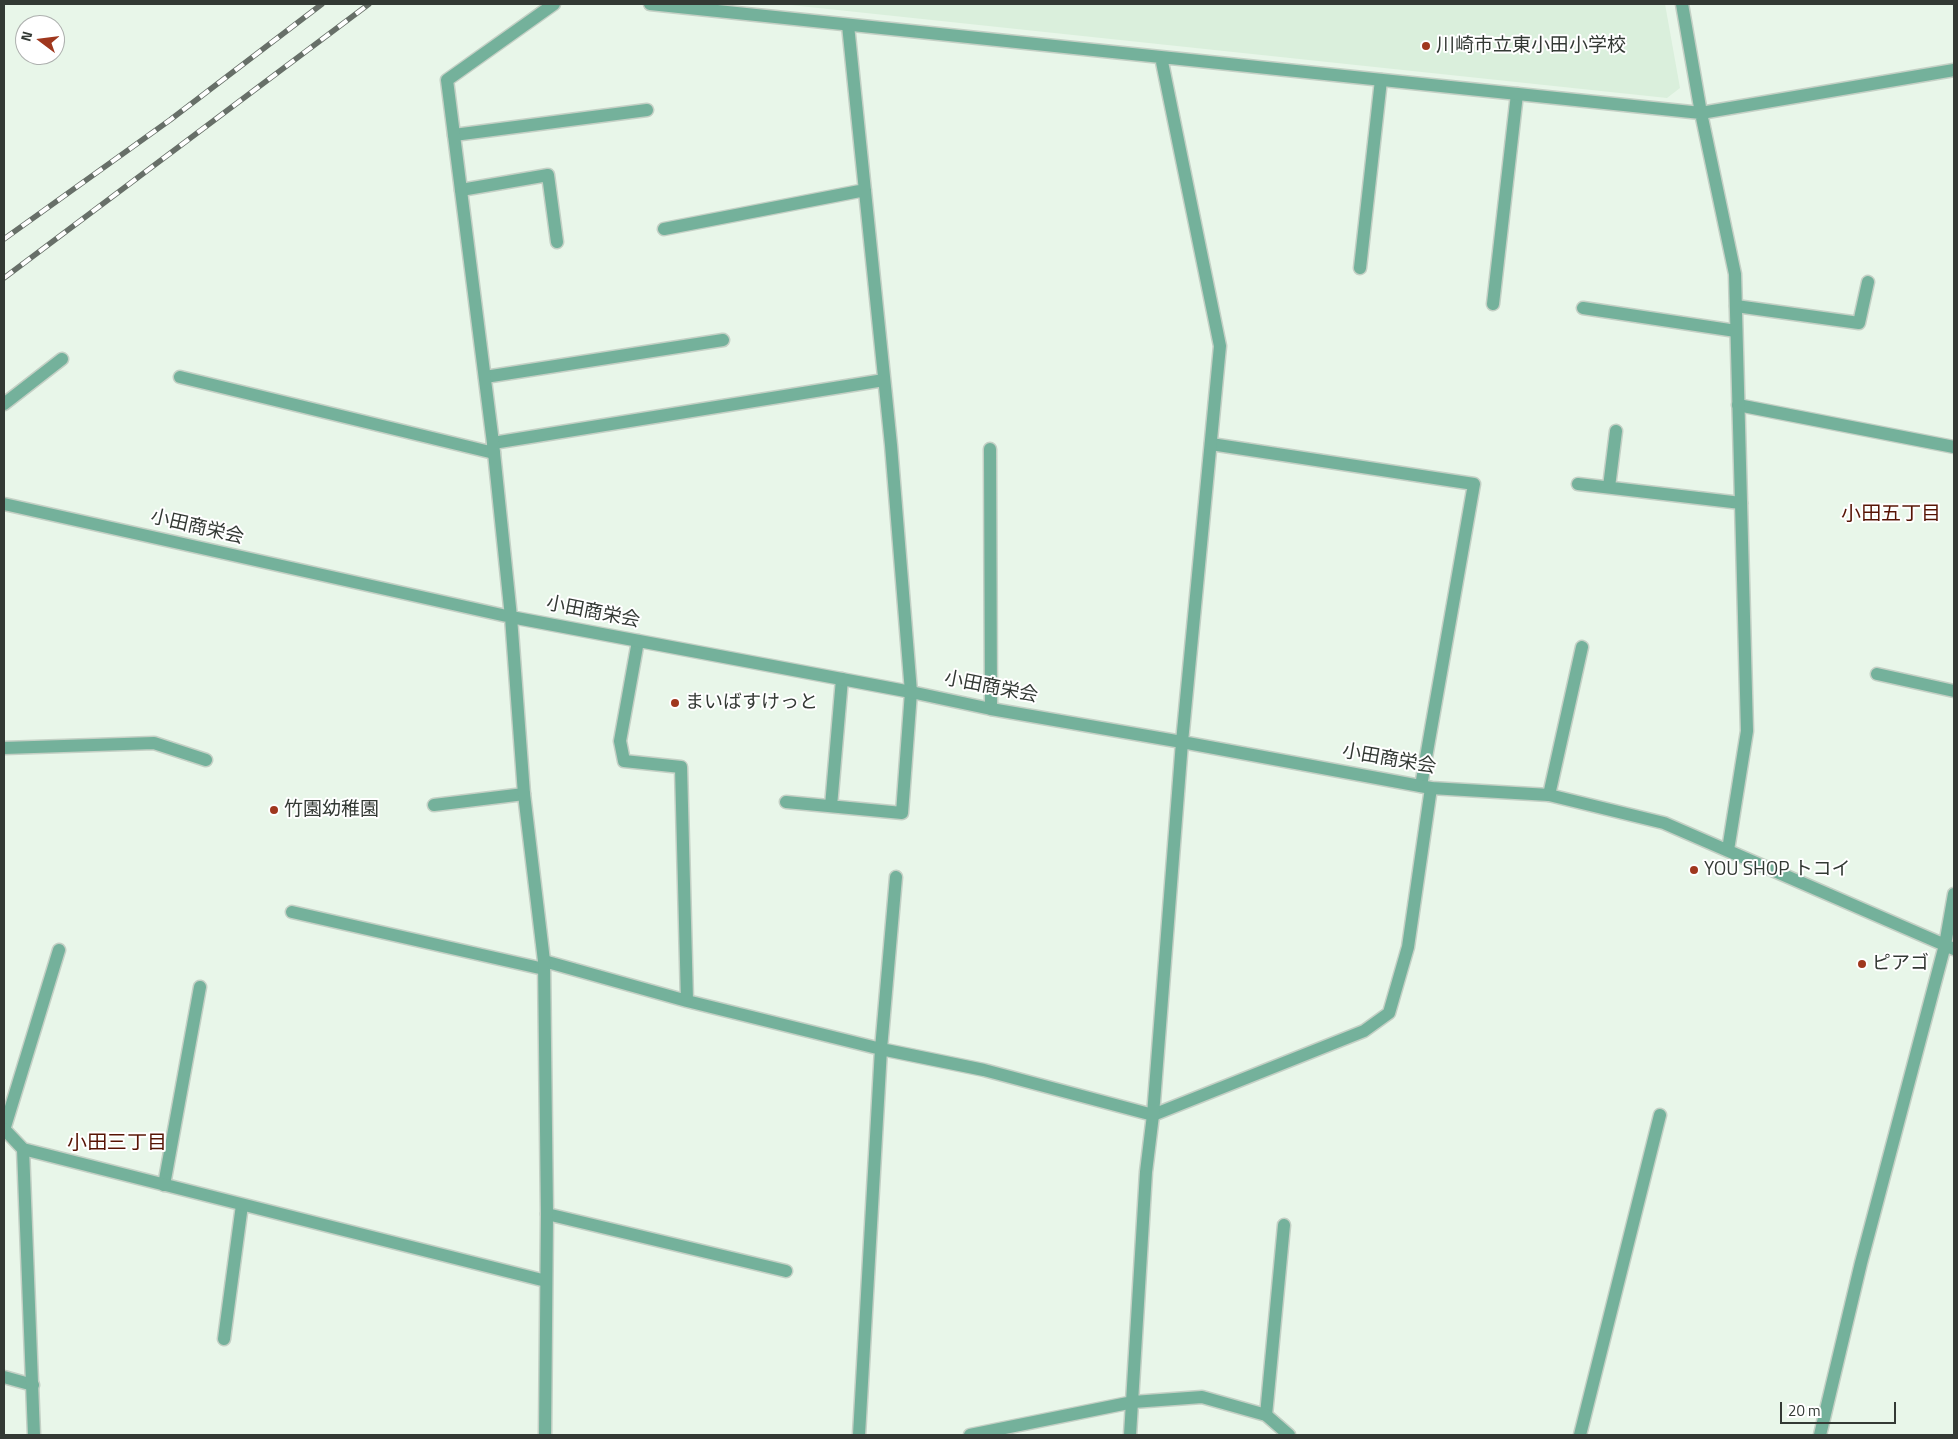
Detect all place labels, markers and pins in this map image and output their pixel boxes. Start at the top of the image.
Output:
place label: 川崎市立東小田小学校 [1436,35,1626,57]
marker: 川崎市立東小田小学校 [1420,40,1432,52]
place label: まいばすけっと [685,692,818,714]
marker: まいばすけっと [669,697,681,709]
place label: 竹園幼稚園 [284,799,379,821]
marker: 竹園幼稚園 [268,804,280,816]
place label: YOU SHOP トコイ [1704,859,1851,881]
marker: YOU SHOP トコイ [1688,864,1700,876]
place label: ピアゴ [1872,953,1929,975]
marker: ピアゴ [1856,958,1868,970]

